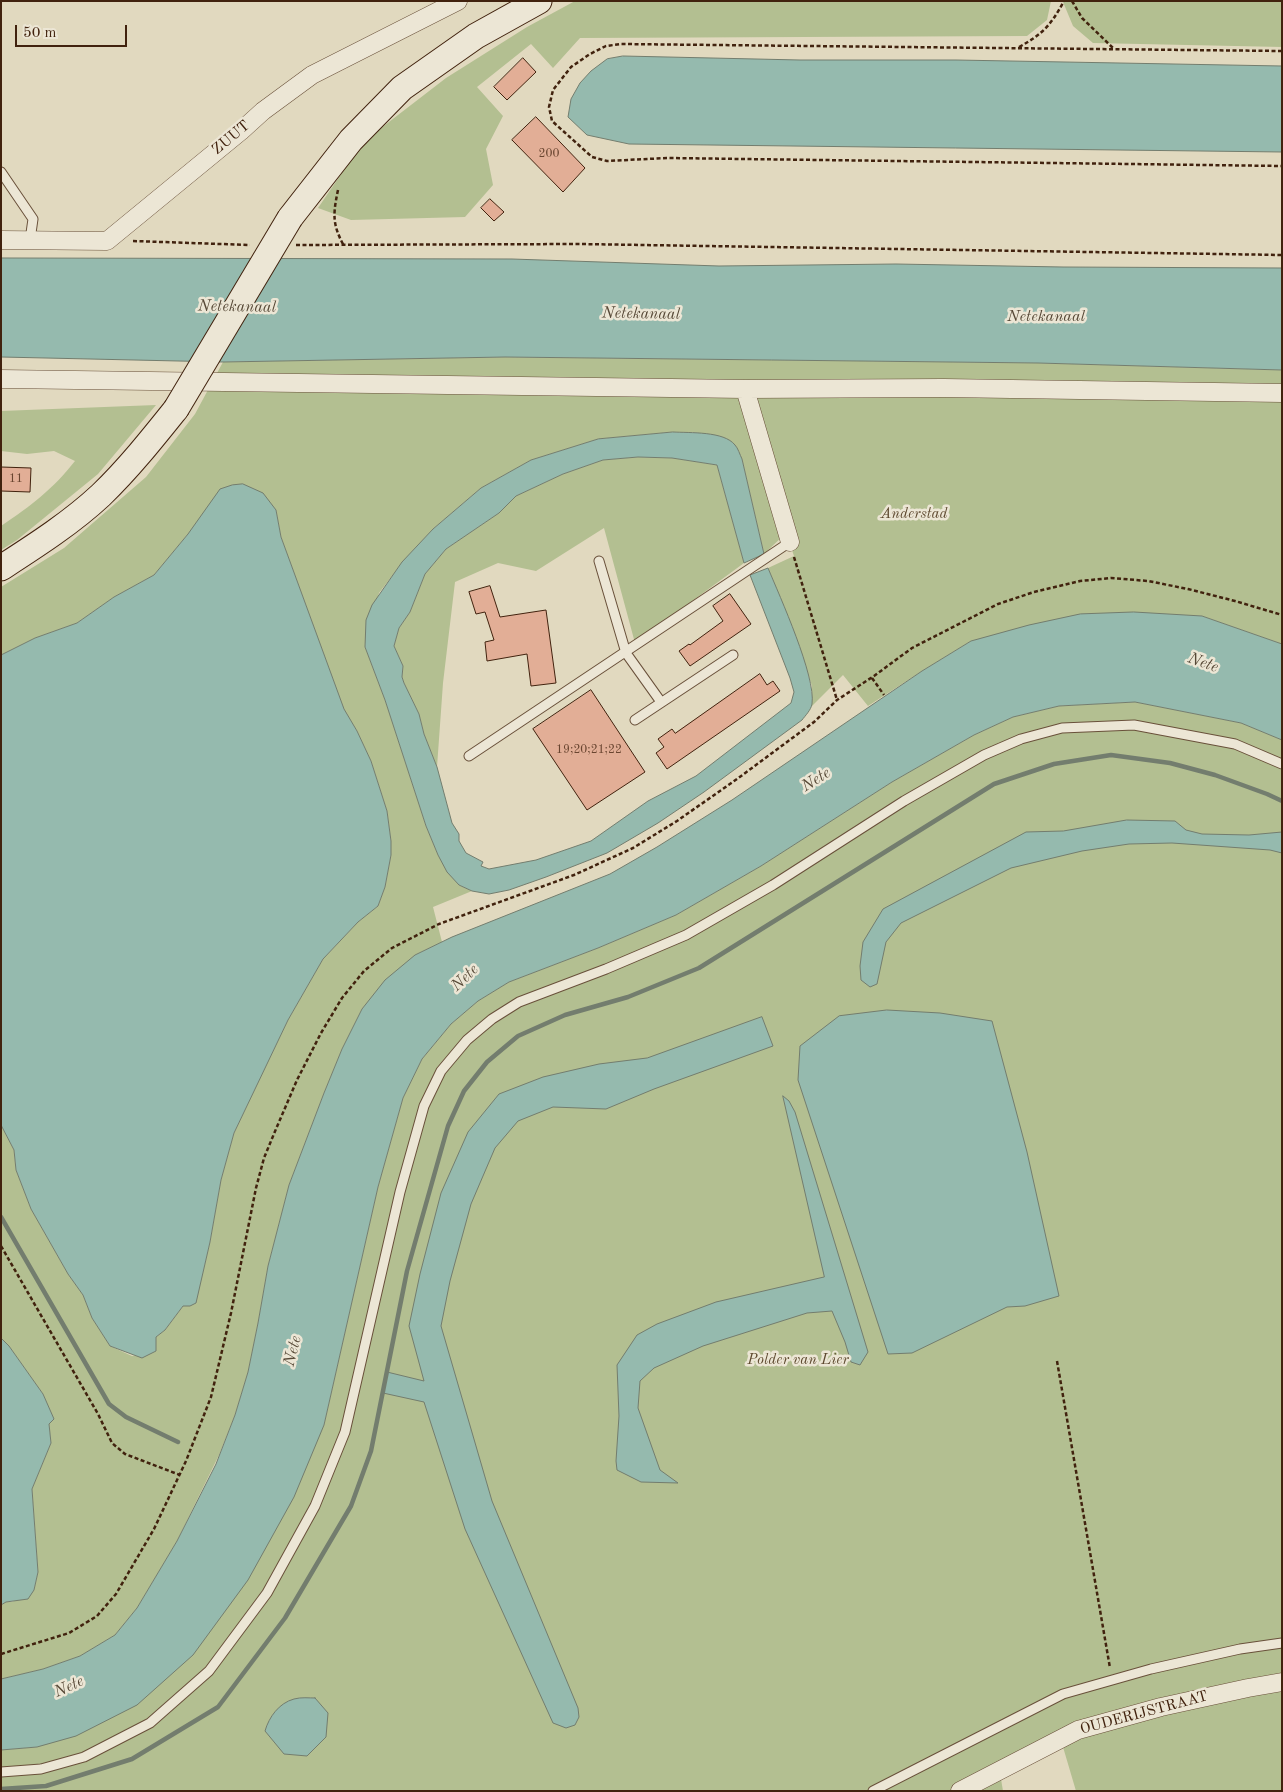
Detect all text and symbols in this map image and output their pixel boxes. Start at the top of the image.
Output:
scale bar [18,15,130,47]
text: 50 m [23,26,57,41]
street label: ZUUT [208,117,254,159]
house number: 200 [539,147,559,161]
water label: Netekanaal [198,297,276,317]
water label: Netekanaal [602,304,680,324]
water label: Netekanaal [1007,307,1085,327]
house number: 11 [9,472,23,486]
park label: Anderstad [880,505,948,523]
water label: Nete [1185,649,1221,677]
house number: 19;20;21;22 [556,743,622,757]
water label: Nete [798,764,834,796]
water label: Nete [447,960,483,996]
water label: Nete [280,1334,306,1368]
park label: Polder van Lier [747,1351,849,1369]
water label: Nete [51,1672,87,1702]
street label: OUDERIJSTRAAT [1078,1687,1210,1739]

